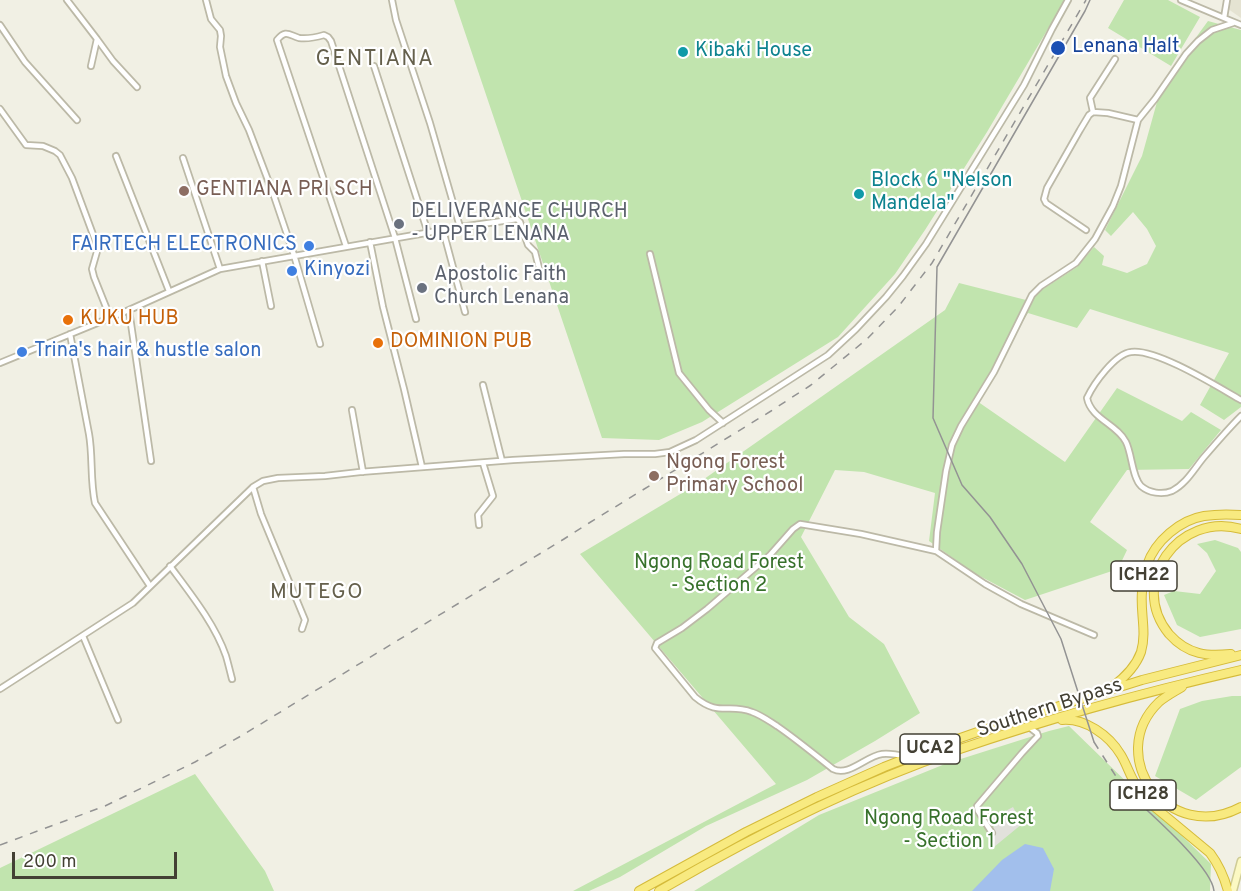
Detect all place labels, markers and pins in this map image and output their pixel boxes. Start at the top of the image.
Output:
place label: Lenana Halt [1072,36,1180,60]
marker: Lenana Halt [1049,39,1067,57]
place label: Kibaki House [695,40,812,64]
marker: Kibaki House [676,45,690,59]
place label: Block 6 "Nelson Mandela" [871,170,1013,217]
place label: GENTIANA PRI SCH [196,179,373,203]
marker: GENTIANA PRI SCH [177,184,191,198]
marker: Block 6 "Nelson Mandela" [852,187,866,201]
place label: DELIVERANCE CHURCH - UPPER LENANA [411,201,628,248]
marker: DELIVERANCE CHURCH - UPPER LENANA [392,217,406,231]
place label: FAIRTECH ELECTRONICS [71,234,297,258]
marker: FAIRTECH ELECTRONICS [302,239,316,253]
place label: Kinyozi [304,259,370,283]
marker: Kinyozi [285,264,299,278]
place label: Apostolic Faith Church Lenana [434,264,569,311]
marker: Apostolic Faith Church Lenana [415,281,429,295]
place label: KUKU HUB [80,308,179,332]
marker: KUKU HUB [61,313,75,327]
place label: DOMINION PUB [390,331,532,355]
marker: DOMINION PUB [371,336,385,350]
place label: Trina's hair & hustle salon [34,340,261,364]
marker: Trina's hair & hustle salon [15,345,29,359]
place label: Ngong Forest Primary School [666,452,803,499]
marker: Ngong Forest Primary School [647,469,661,483]

